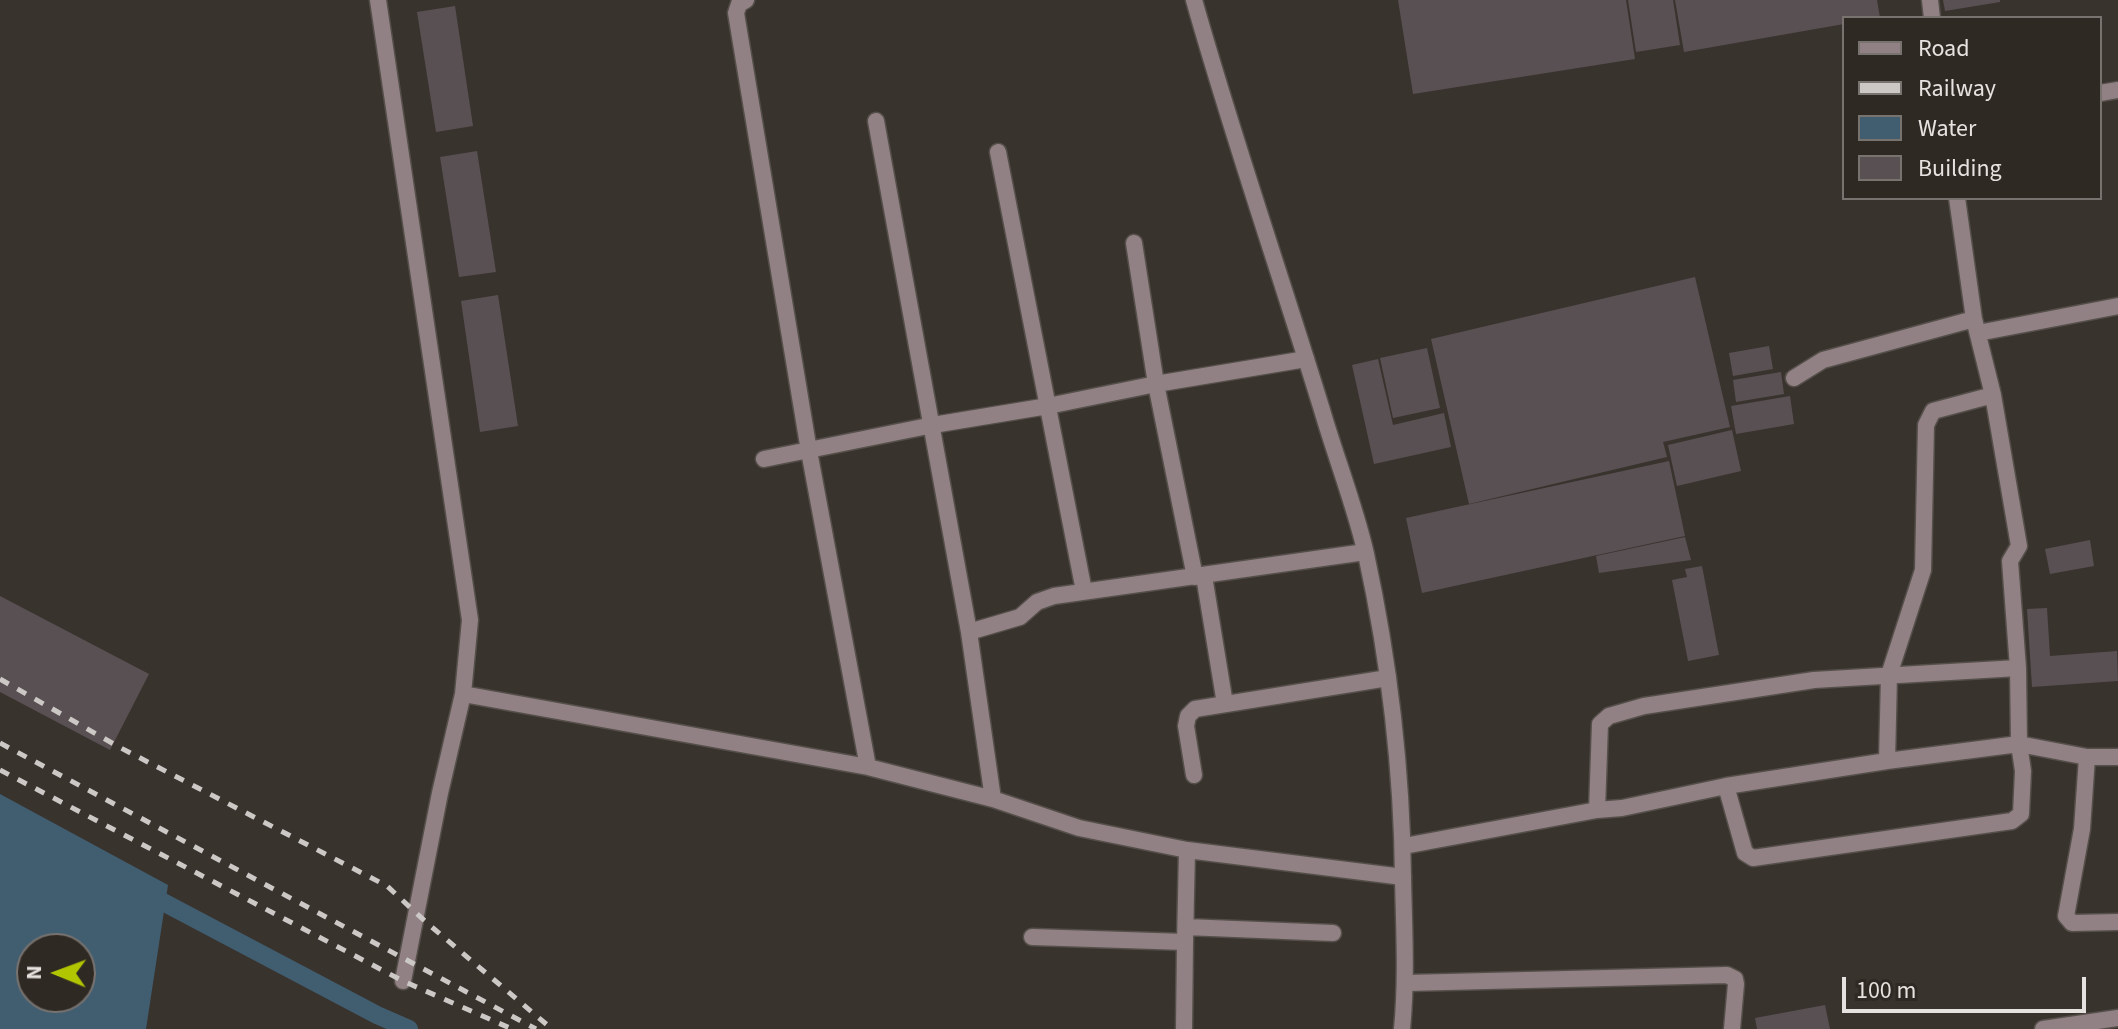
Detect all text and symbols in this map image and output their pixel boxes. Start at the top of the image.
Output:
legend [1842,16,2102,200]
text: Road [1918,31,1970,66]
text: Railway [1918,71,1996,106]
text: Water [1918,111,1976,146]
text: Building [1918,151,2002,186]
north arrow [16,933,96,1013]
scale bar [1846,961,2090,1011]
text: N [18,965,50,980]
text: 100 m [1856,973,1916,1008]

